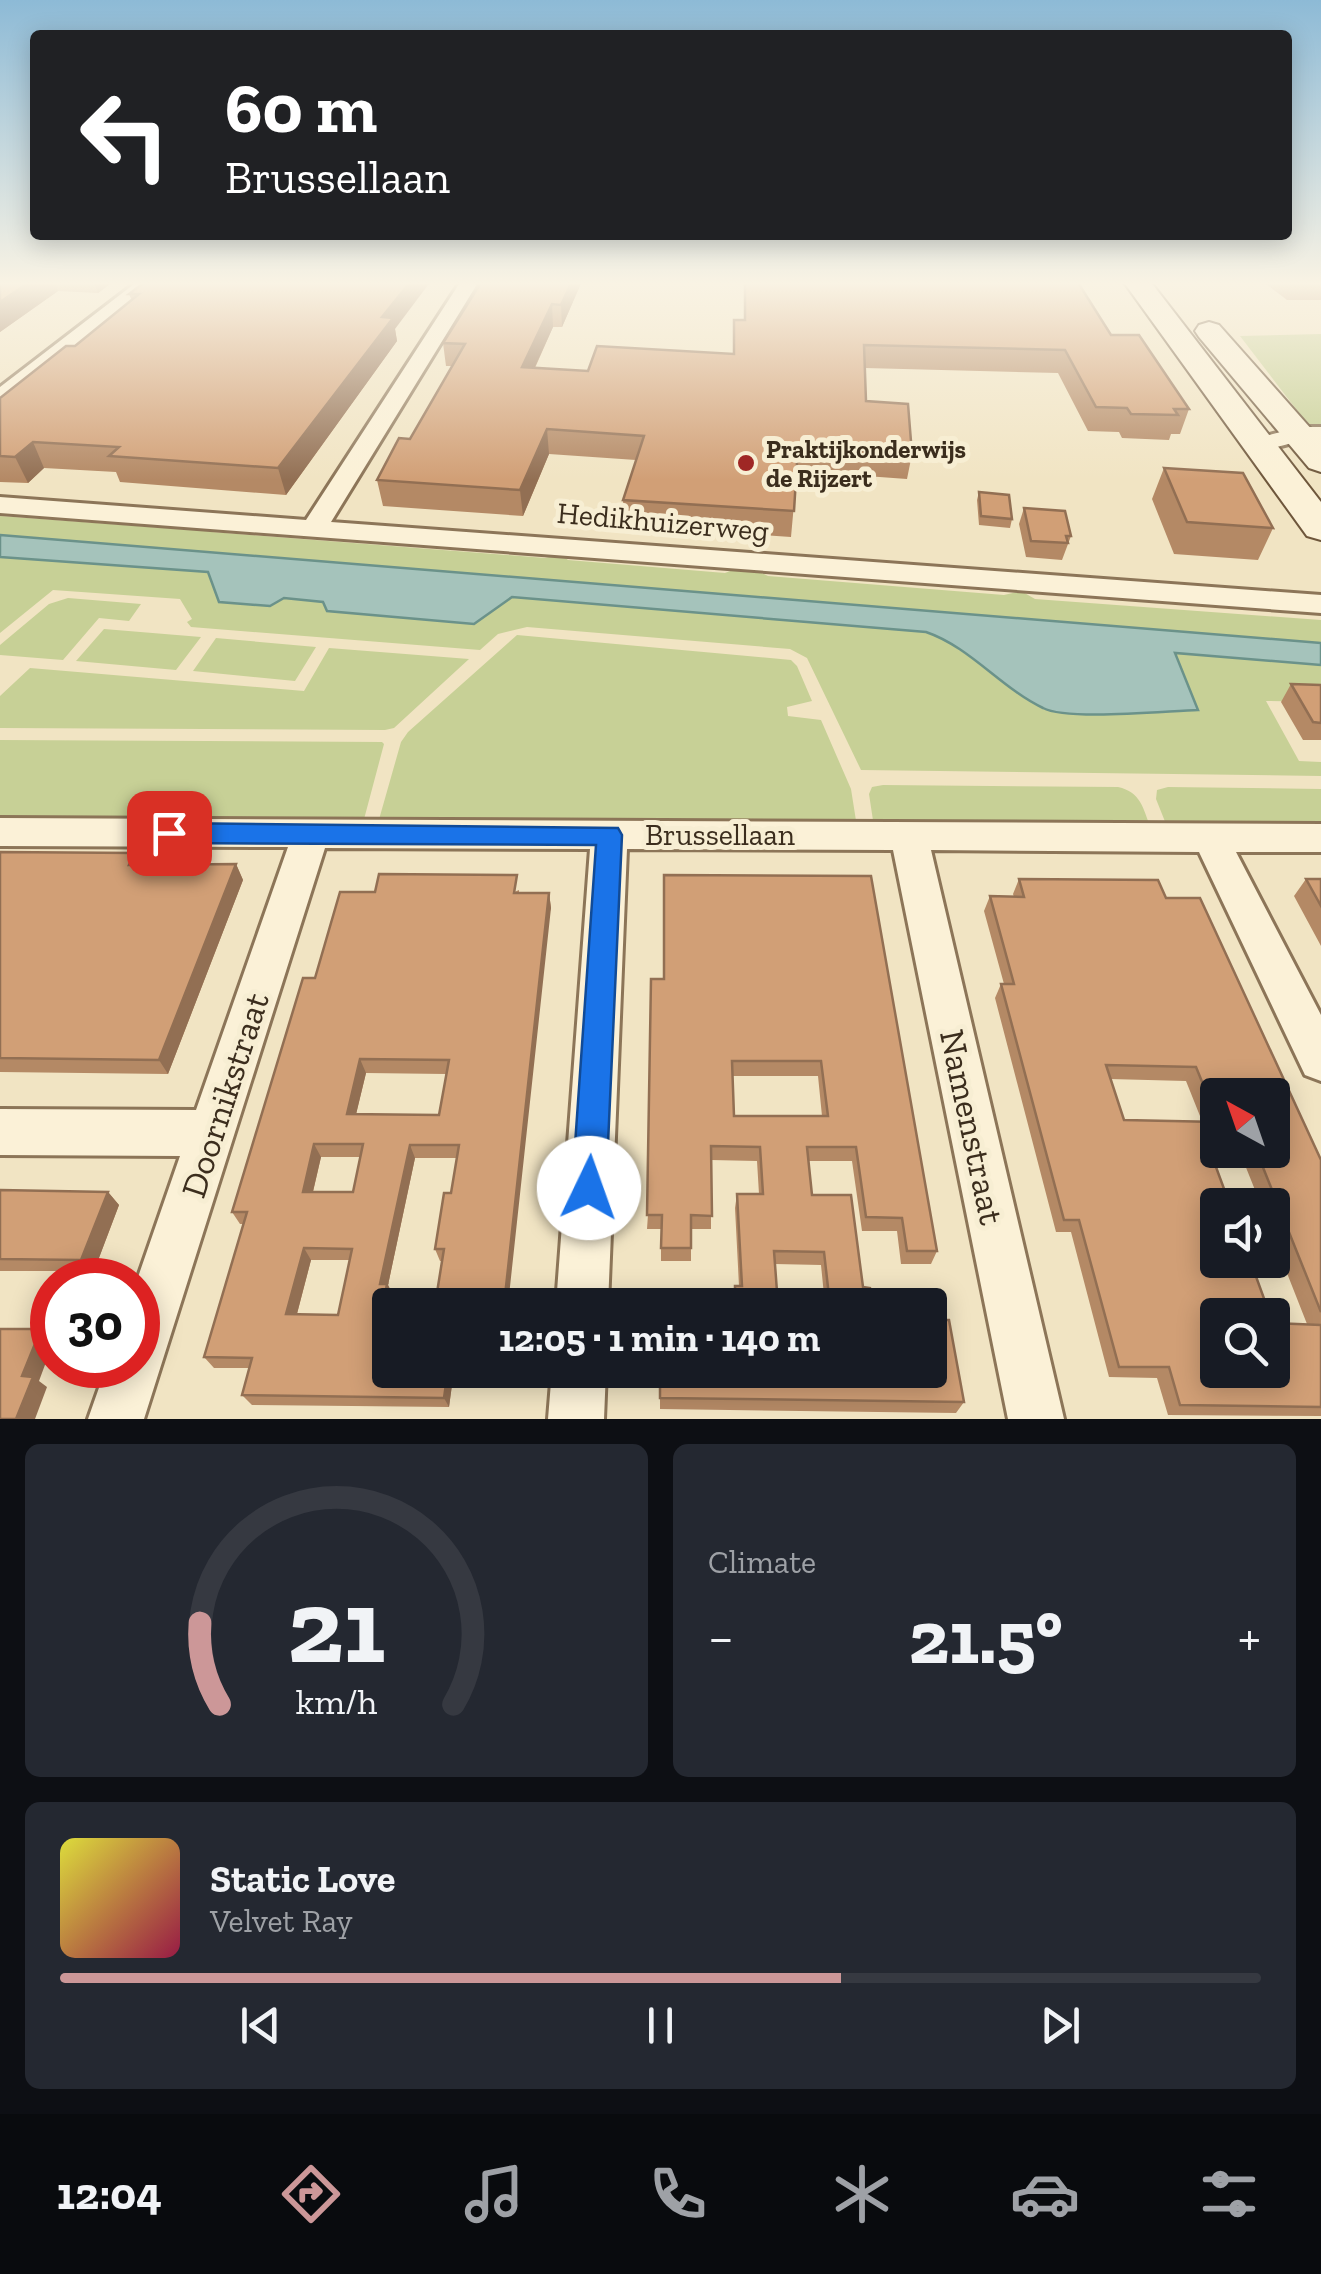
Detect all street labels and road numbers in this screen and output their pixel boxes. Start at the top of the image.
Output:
street label: Hedikhuizerweg [556,495,770,549]
street label: Brussellaan [645,817,795,853]
street label: Doornikstraat [172,987,278,1203]
street label: Namenstraat [931,1026,1013,1228]

